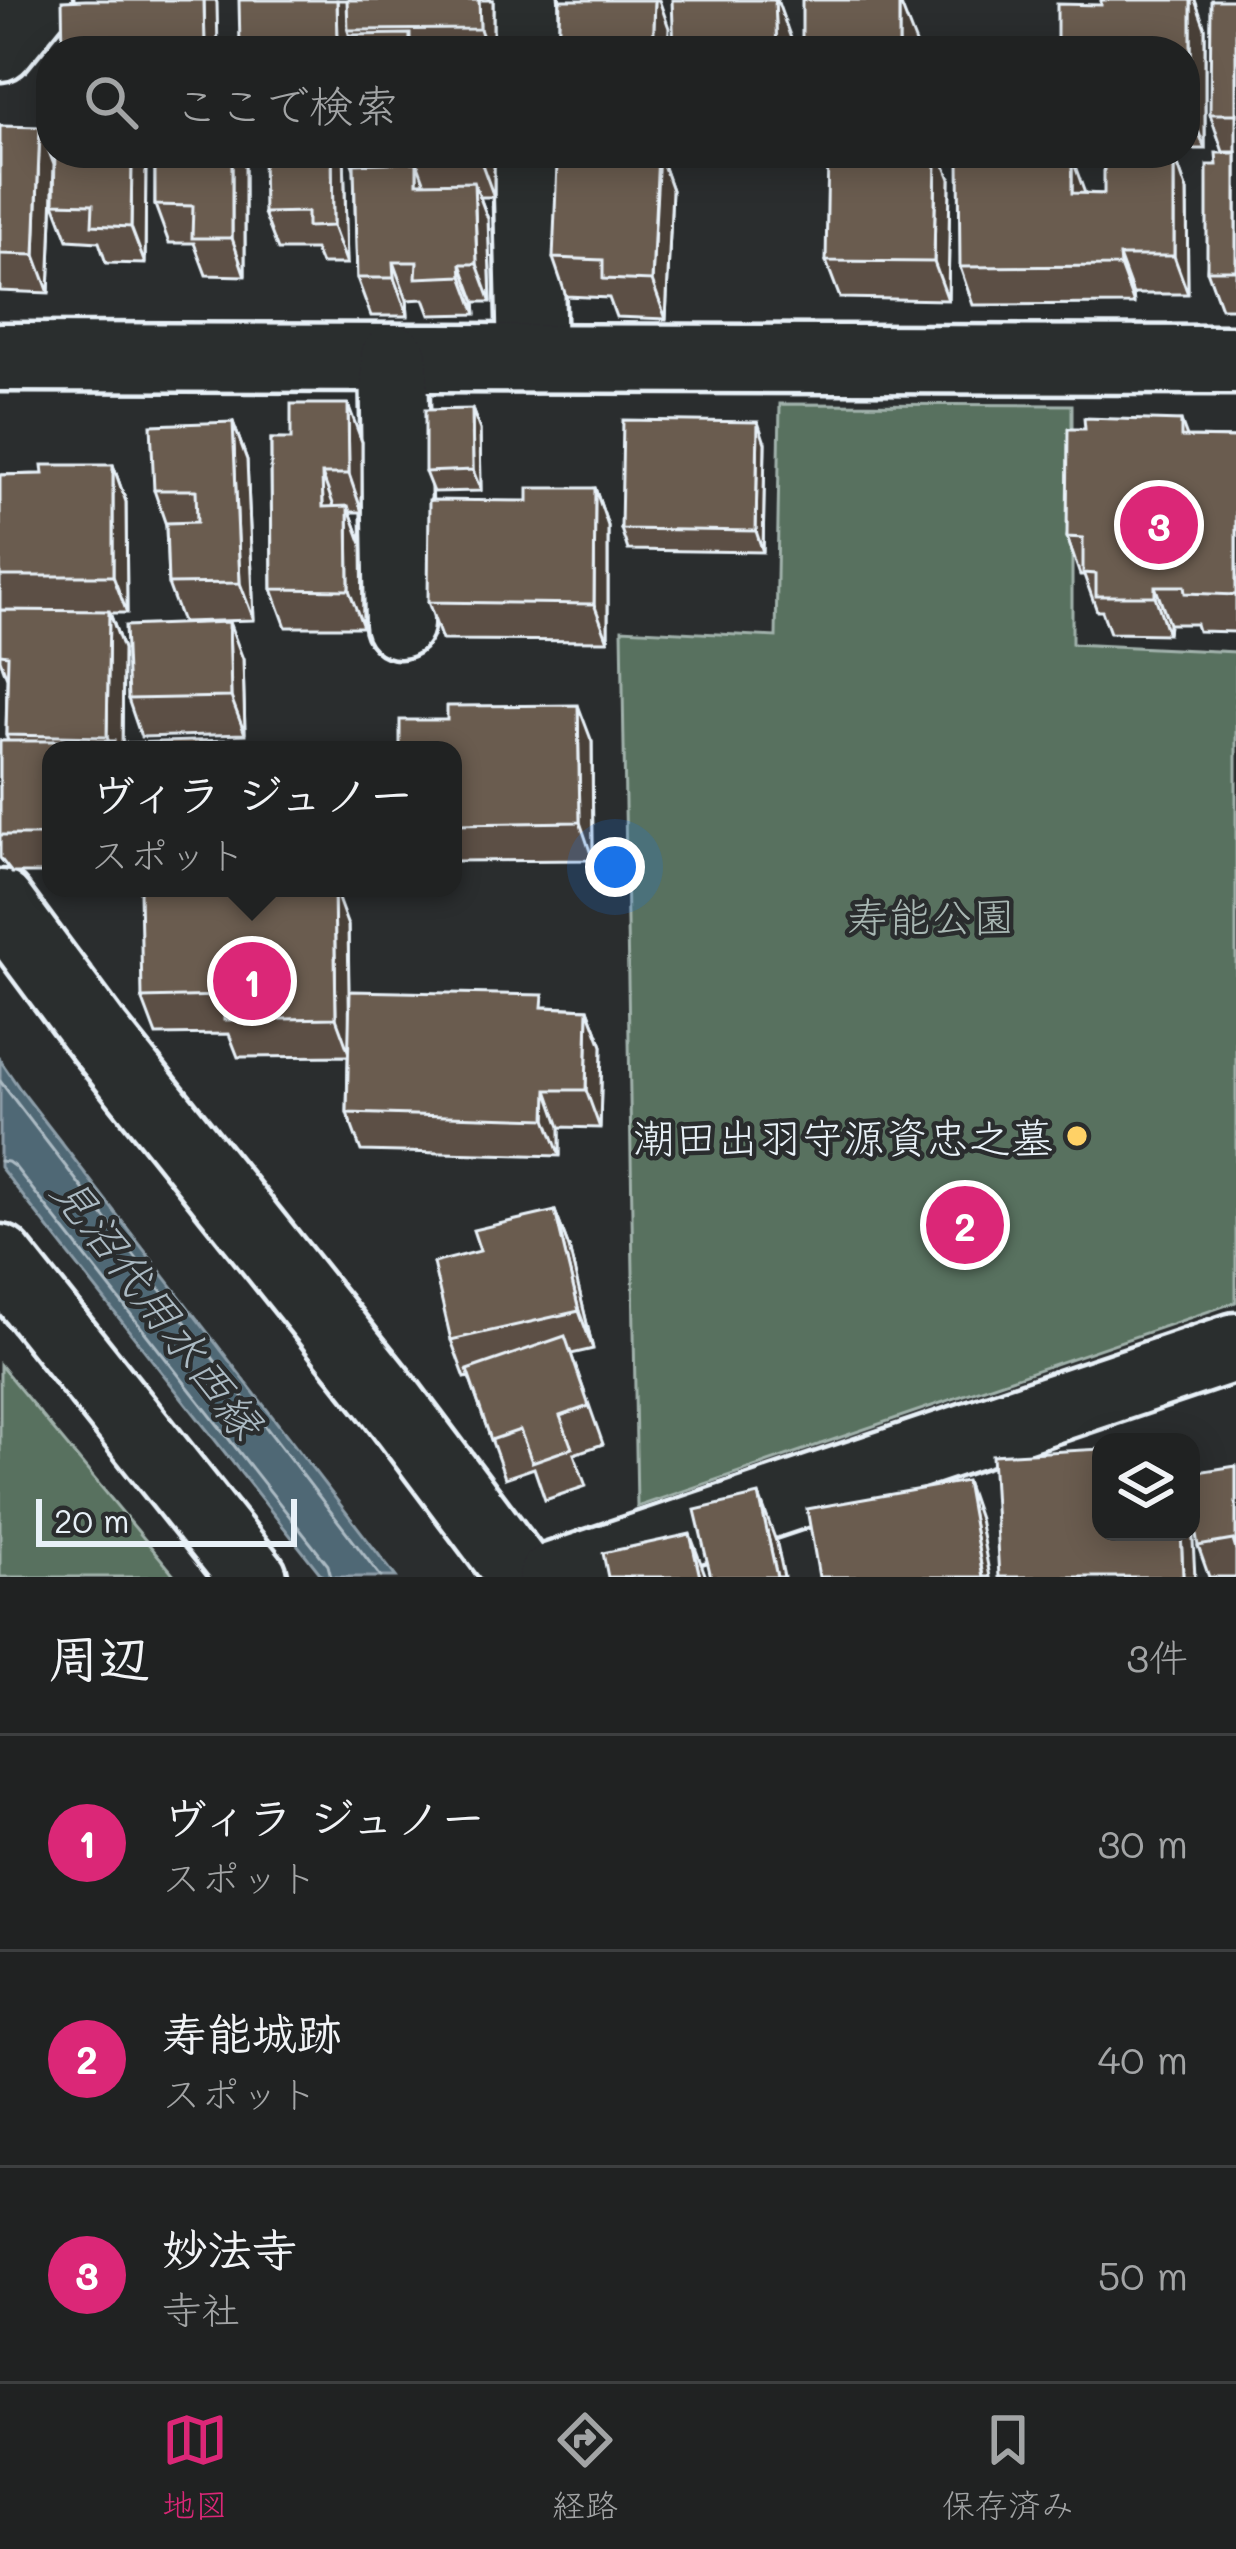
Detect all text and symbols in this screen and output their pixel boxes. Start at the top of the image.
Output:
search box [36,36,1200,168]
icon: search [78,69,144,135]
text: ここで検索 [174,75,399,133]
pin: 3 [1120,480,1198,570]
popup [42,741,462,897]
text: ヴィラ ジュノー [90,764,414,822]
text: スポット [90,828,246,879]
your location [585,837,645,897]
park label: 寿能公園 [847,888,1015,943]
pin: 1 [213,936,291,1026]
place label: 潮田出羽守源資忠之墓 [633,1109,1053,1164]
marker: 潮田出羽守源資忠之墓 [1064,1123,1090,1149]
water label: 見沼代用水西縁 [41,1163,279,1452]
pin: 2 [926,1180,1004,1270]
map controls [1092,1433,1200,1541]
button: layers [1092,1433,1200,1541]
scale bar [36,1493,297,1546]
text: 20 m [54,1498,130,1541]
text: 周辺 [48,1623,150,1690]
text: 3件 [1126,1631,1188,1682]
text: ヴィラ ジュノー [162,1787,486,1845]
text: 1 [78,1817,96,1868]
text: 30 m [1098,1817,1188,1868]
text: スポット [162,1851,318,1902]
text: 寿能城跡 [162,2003,342,2061]
text: 2 [76,2033,98,2084]
text: 40 m [1097,2033,1188,2084]
text: スポット [162,2067,318,2118]
text: 妙法寺 [162,2219,297,2277]
text: 3 [75,2249,99,2300]
text: 50 m [1098,2249,1188,2300]
text: 寺社 [162,2283,240,2334]
tab: 地図 [162,2407,228,2527]
tab: 経路 [552,2407,618,2527]
tab: 保存済み [942,2407,1074,2527]

